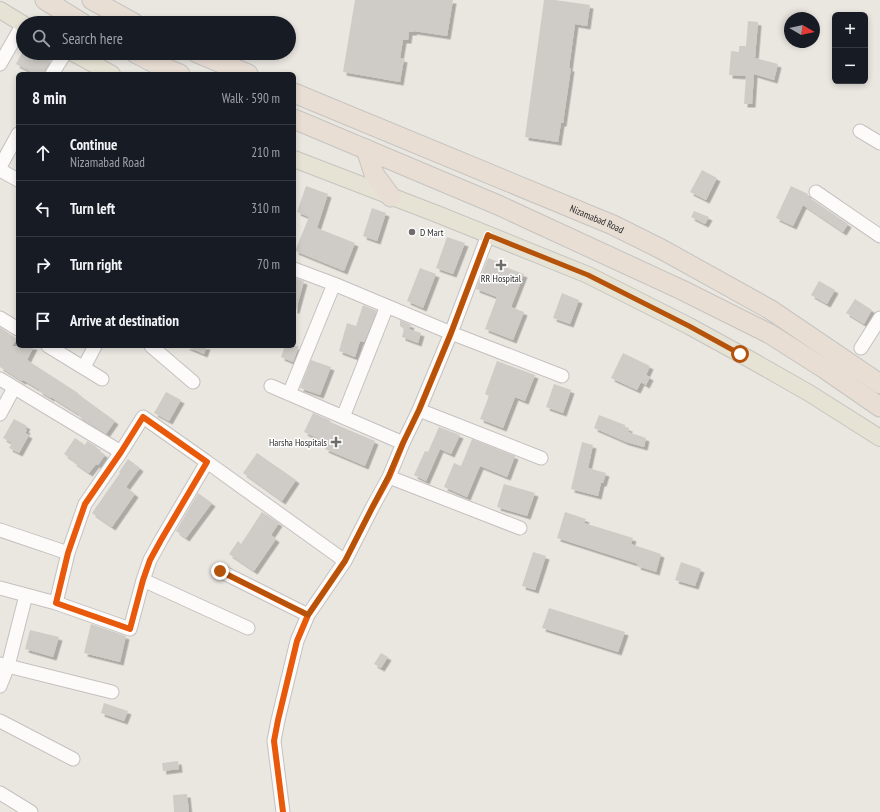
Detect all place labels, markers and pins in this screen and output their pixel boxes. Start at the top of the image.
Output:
place label: D Mart [420,226,444,239]
marker: D Mart [407,227,417,237]
marker: RR Hospital [495,259,507,271]
place label: RR Hospital [481,272,522,285]
place label: Harsha Hospitals [269,436,328,449]
marker: Harsha Hospitals [330,436,342,448]

